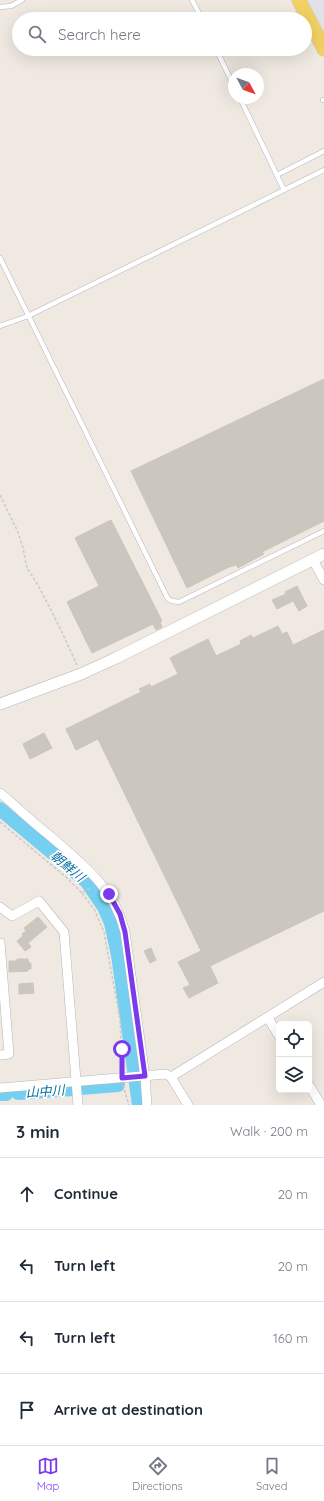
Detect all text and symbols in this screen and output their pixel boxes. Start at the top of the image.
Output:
search box [12,12,312,56]
icon: search [26,23,48,45]
text: Search here [58,25,141,44]
north arrow [228,68,264,104]
water label: 朝鮮川 [48,847,90,886]
route end [100,885,118,903]
map controls [276,1021,312,1093]
button: locate [276,1021,312,1057]
route start [113,1040,131,1058]
button: layers [276,1057,312,1093]
water label: 山中川 [25,1082,67,1100]
text: 3 min [16,1121,60,1142]
text: Walk · 200 m [230,1123,308,1139]
icon: ahead [16,1183,38,1205]
text: Continue [54,1184,118,1203]
text: 20 m [278,1186,308,1202]
icon: left [16,1255,38,1277]
text: Turn left [54,1256,116,1275]
text: 20 m [278,1258,308,1274]
icon: left [16,1327,38,1349]
text: Turn left [54,1328,116,1347]
text: 160 m [273,1330,308,1346]
icon: arrive [16,1399,38,1421]
text: Arrive at destination [54,1400,203,1419]
tab: Map [37,1455,59,1493]
tab: Directions [132,1455,183,1493]
tab: Saved [256,1455,287,1493]

